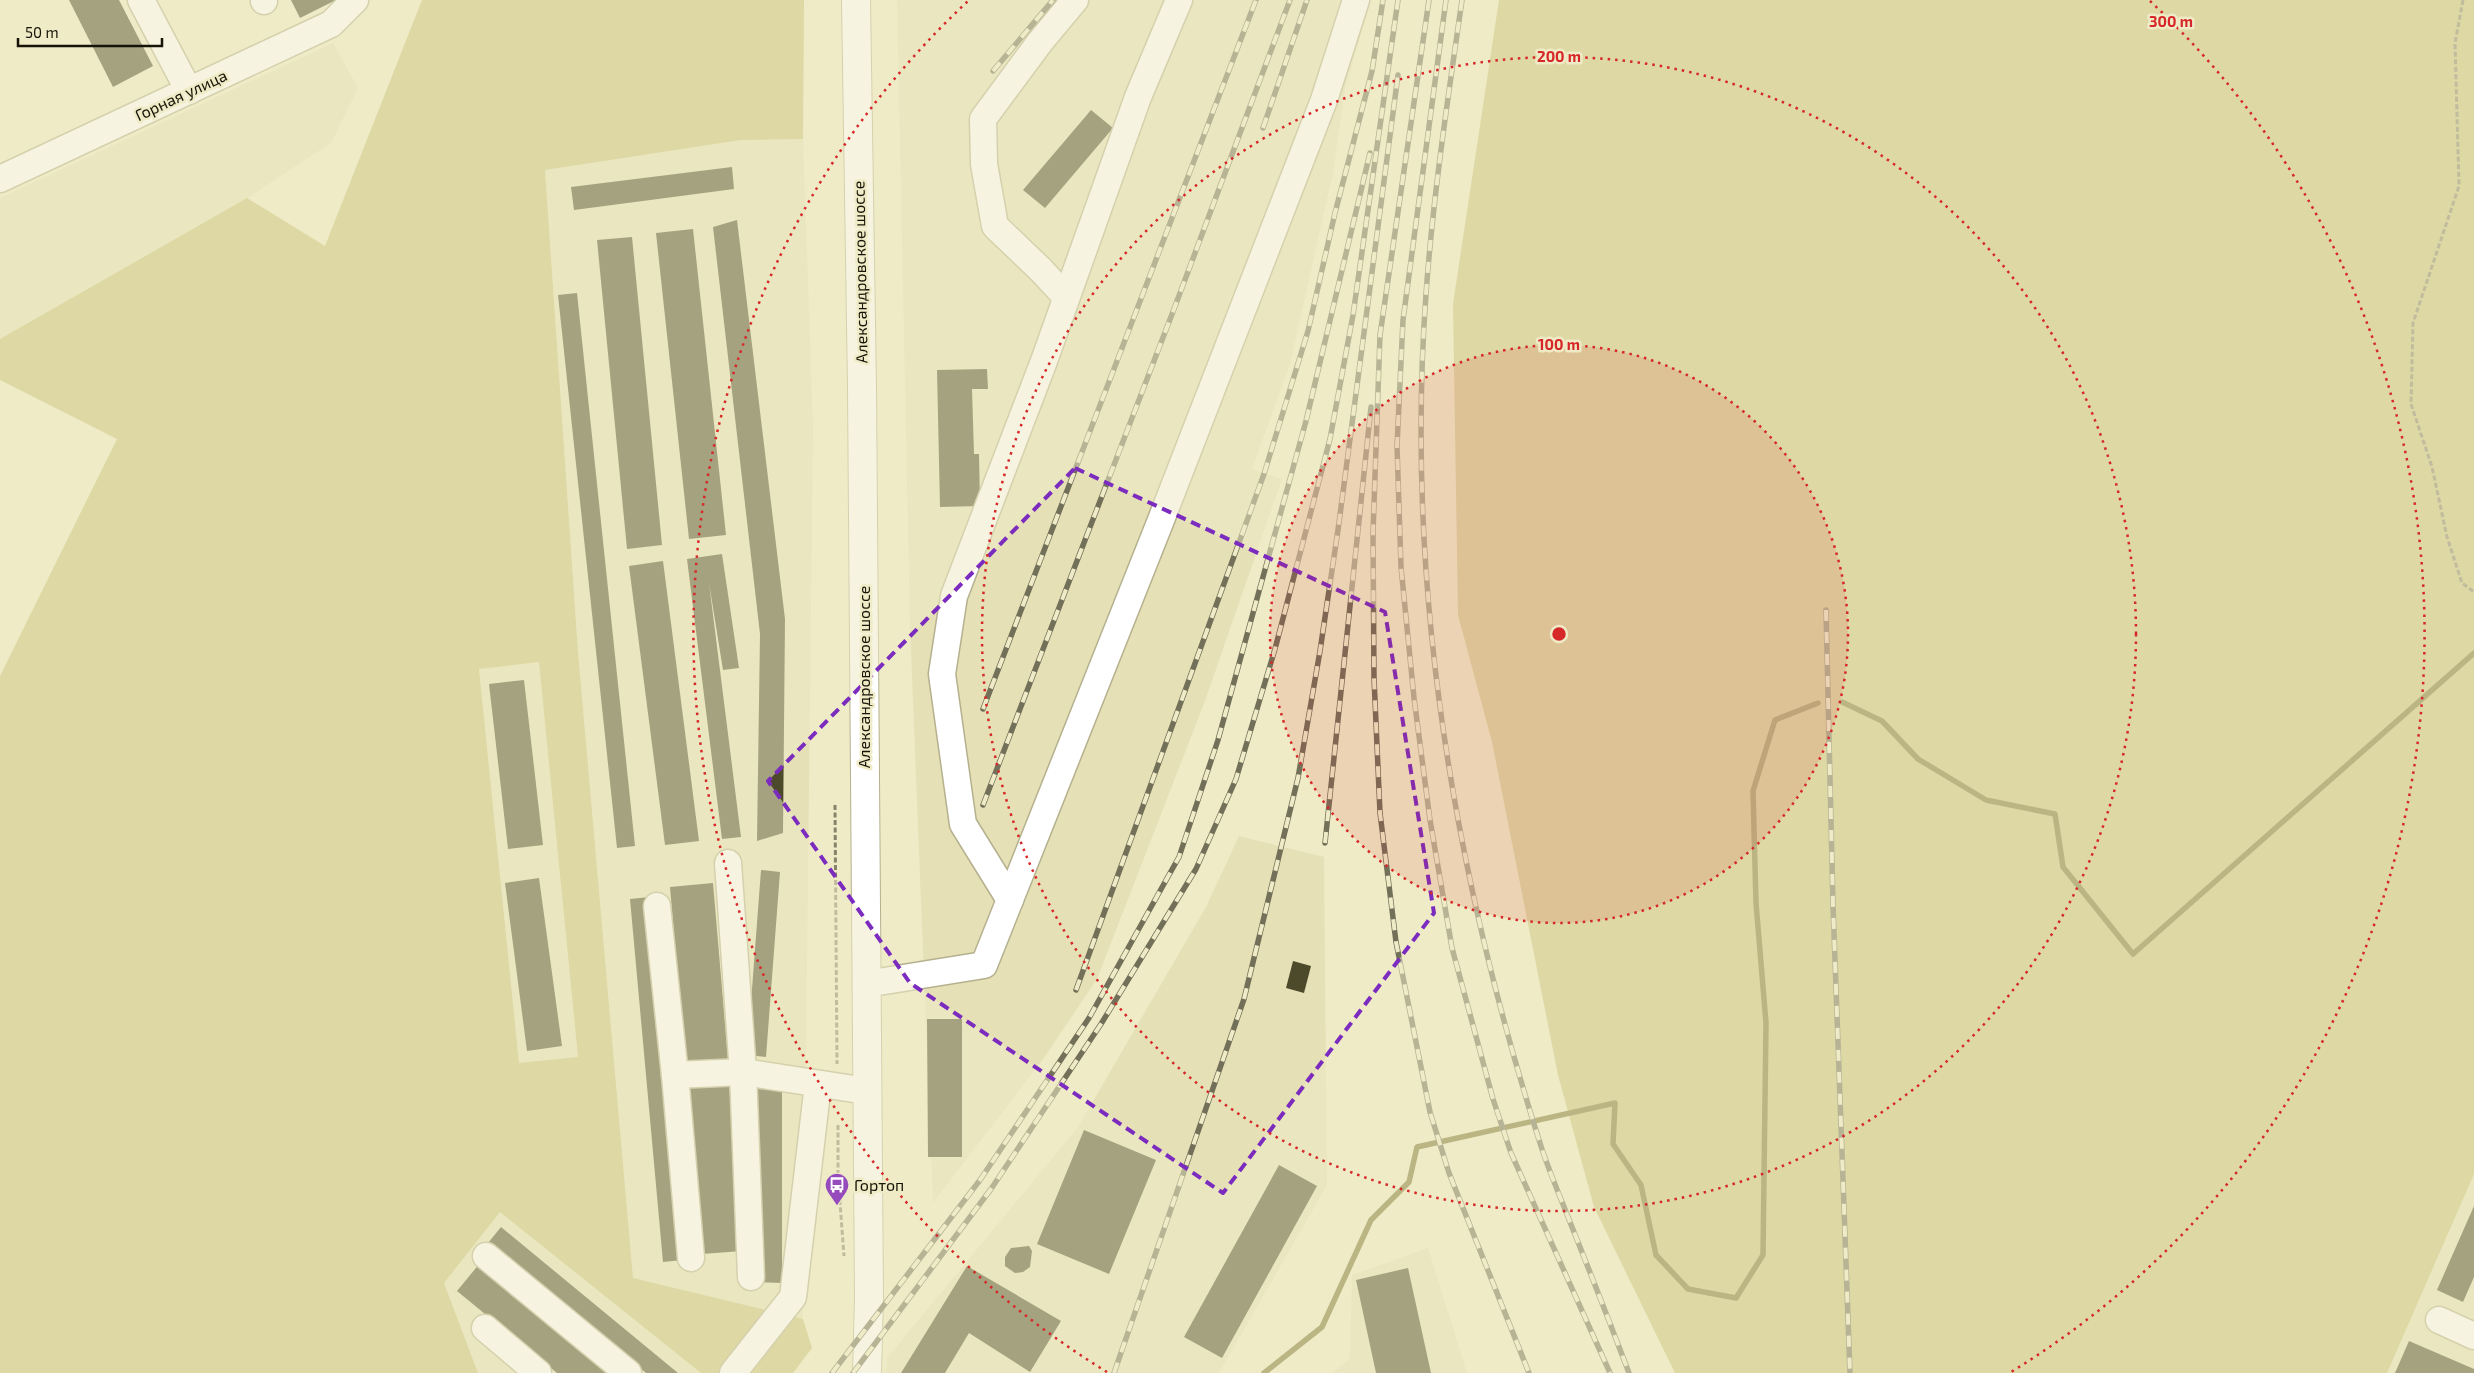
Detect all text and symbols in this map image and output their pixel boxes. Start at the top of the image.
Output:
text: 300 m [2149,12,2193,30]
scale bar [18,15,161,47]
text: 50 m [25,23,59,41]
text: 200 m [1537,47,1581,65]
street label: Горная улица [132,65,230,125]
street label: Александровское шоссе [848,180,871,364]
text: 100 m [1538,335,1580,353]
street label: Александровское шоссе [854,586,873,768]
centre of rings [1550,625,1568,643]
bus stop icon: Гортоп [824,1172,850,1206]
place label: Гортоп [854,1175,904,1194]

